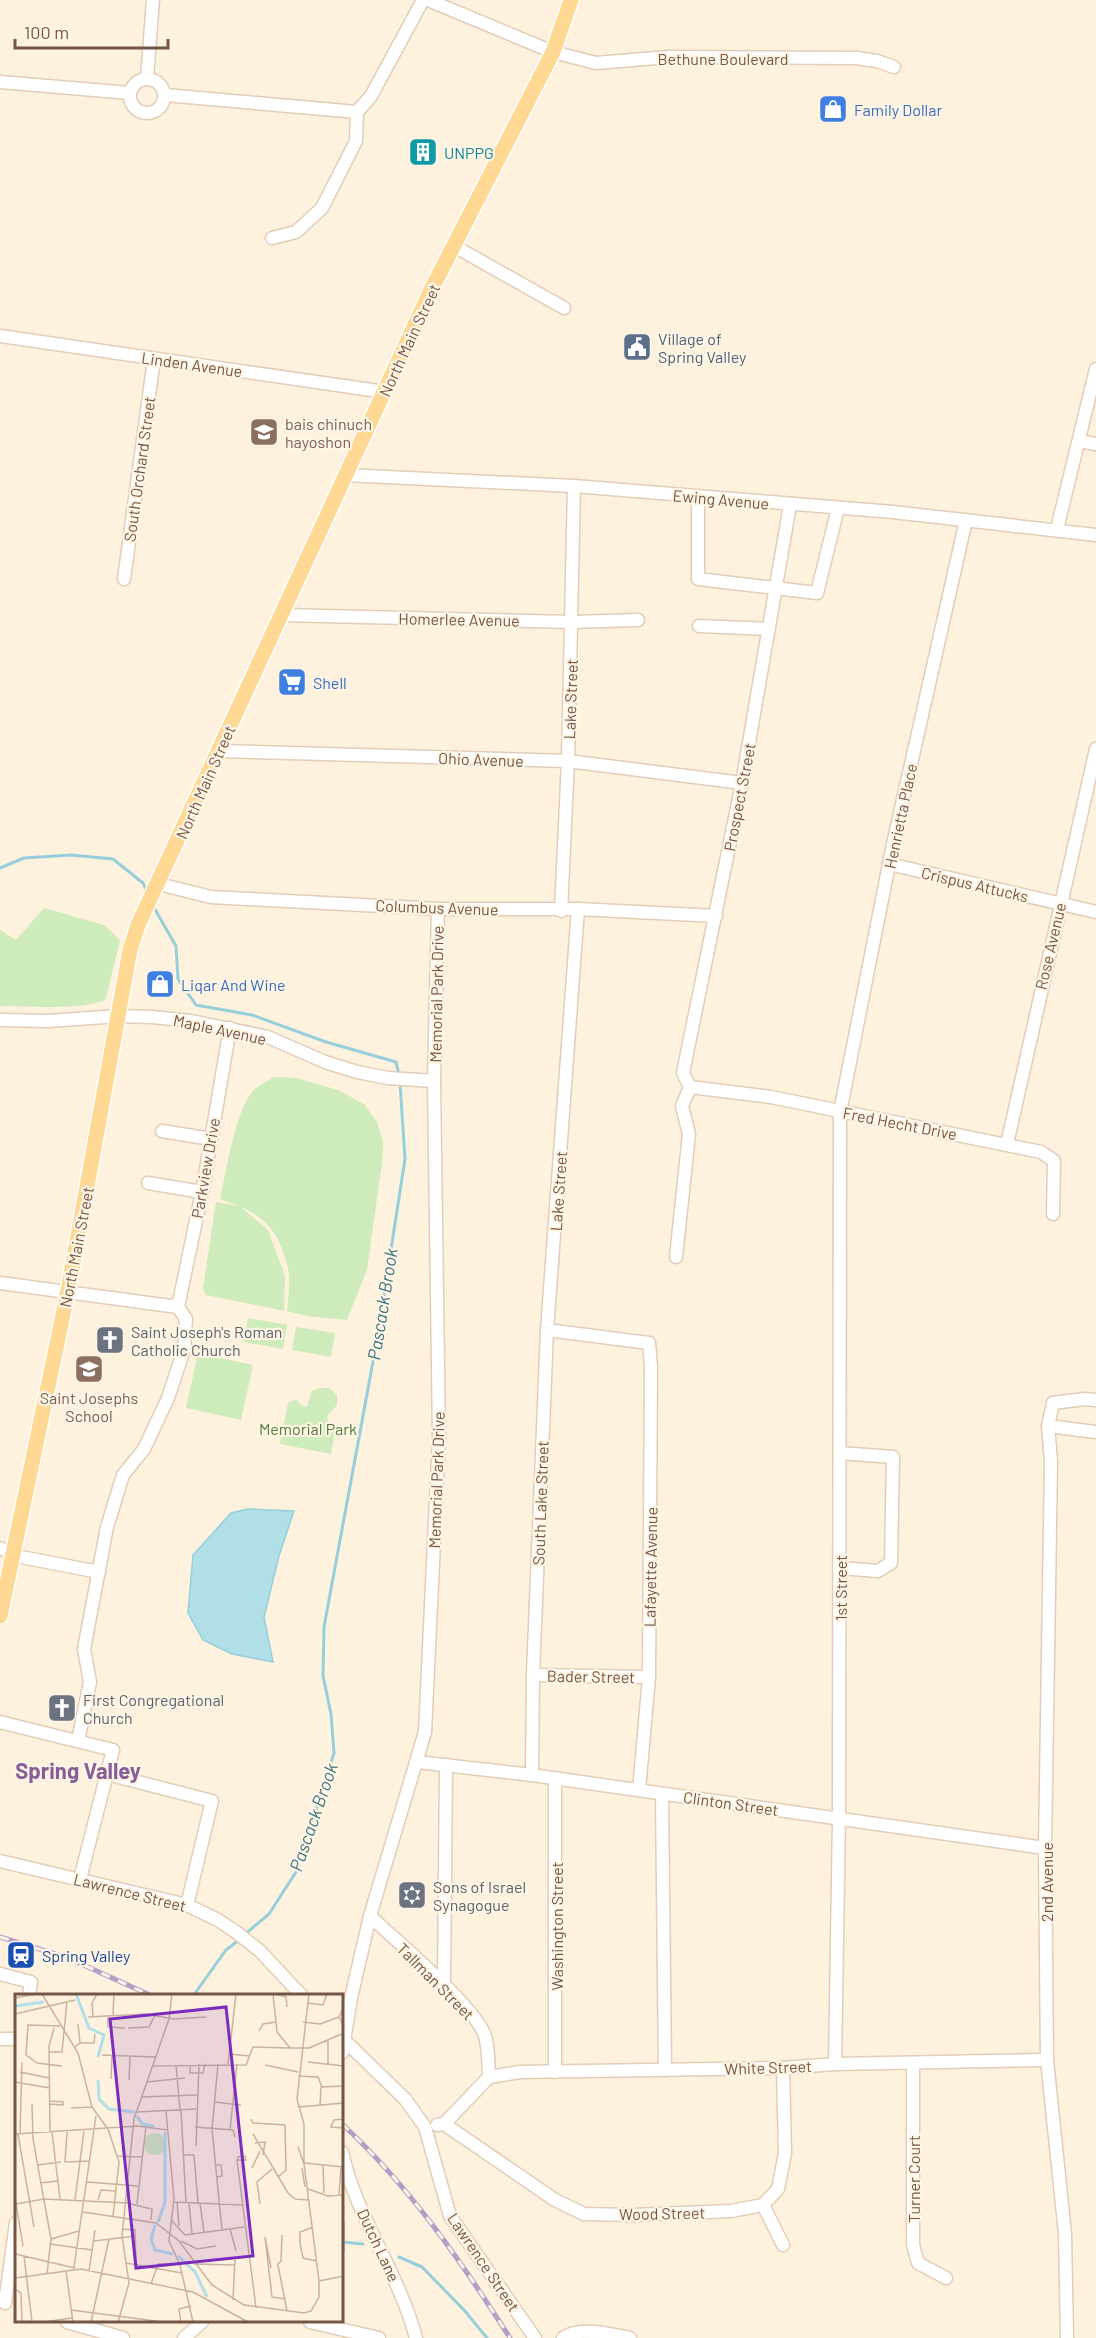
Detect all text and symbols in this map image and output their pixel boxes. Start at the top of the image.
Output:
scale bar [15,12,168,50]
text: 100 m [24,21,69,43]
street label: Bethune Boulevard [657,49,789,68]
shop icon: Family Dollar [817,93,849,125]
place label: Family Dollar [854,100,942,119]
building icon: UNPPG [407,136,439,168]
place label: UNPPG [444,143,494,162]
street label: North Main Street [375,281,443,399]
place label: Village of Spring Valley [658,329,747,366]
public building icon: Village of Spring Valley [621,331,653,363]
street label: Linden Avenue [140,348,244,380]
street label: South Orchard Street [119,395,159,543]
place label: bais chinuch hayoshon [285,414,372,451]
school or university icon: bais chinuch hayoshon [248,416,280,448]
street label: Ewing Avenue [672,485,770,513]
street label: Homerlee Avenue [398,608,520,630]
street label: Lake Street [559,658,581,740]
supermarket icon: Shell [276,666,308,698]
place label: Shell [313,673,347,692]
street label: North Main Street [171,722,239,842]
street label: Prospect Street [719,741,759,853]
street label: Ohio Avenue [438,748,524,770]
street label: Henrietta Place [880,762,920,870]
street label: Crispus Attucks [920,862,1030,906]
street label: Columbus Avenue [375,895,499,919]
street label: Rose Avenue [1031,901,1069,991]
street label: Memorial Park Drive [425,925,447,1063]
shop icon: Liqar And Wine [144,968,176,1000]
place label: Liqar And Wine [181,975,286,994]
street label: Maple Avenue [172,1010,268,1048]
street label: Fred Hecht Drive [841,1103,959,1143]
street label: Parkview Drive [187,1116,223,1220]
street label: Lake Street [546,1150,570,1232]
street label: North Main Street [55,1185,97,1309]
water label: Pascack Brook [362,1246,402,1362]
place label: Saint Joseph's Roman Catholic Church [131,1322,282,1359]
church icon: Saint Joseph's Roman Catholic Church [94,1324,126,1356]
school or university icon: Saint Josephs School [73,1353,105,1385]
place label: Saint Josephs School [40,1388,138,1425]
street label: Memorial Park Drive [424,1411,448,1549]
park label: Memorial Park [259,1419,357,1438]
street label: South Lake Street [528,1440,552,1566]
street label: Lafayette Avenue [639,1507,661,1627]
street label: 1st Street [831,1555,850,1621]
street label: Bader Street [547,1666,635,1686]
place label: First Congregational Church [83,1690,224,1727]
church icon: First Congregational Church [46,1692,78,1724]
district label: Spring Valley [15,1757,141,1783]
water label: Pascack Brook [284,1760,342,1874]
street label: Clinton Street [682,1787,780,1819]
street label: 2nd Avenue [1037,1842,1056,1922]
street label: Washington Street [547,1862,566,1990]
street label: Lawrence Street [72,1869,188,1915]
place label: Sons of Israel Synagogue [433,1877,526,1914]
synagogue icon: Sons of Israel Synagogue [396,1879,428,1911]
street label: Tallman Street [393,1938,479,2024]
station icon: Spring Valley [5,1939,37,1971]
place label: Spring Valley [42,1946,131,1965]
inset map [15,1994,344,2323]
street label: White Street [724,2056,812,2078]
street label: Turner Court [904,2135,923,2223]
street label: Wood Street [619,2203,705,2223]
street label: Dutch Lane [354,2206,404,2284]
street label: Lawrence Street [444,2209,524,2315]

